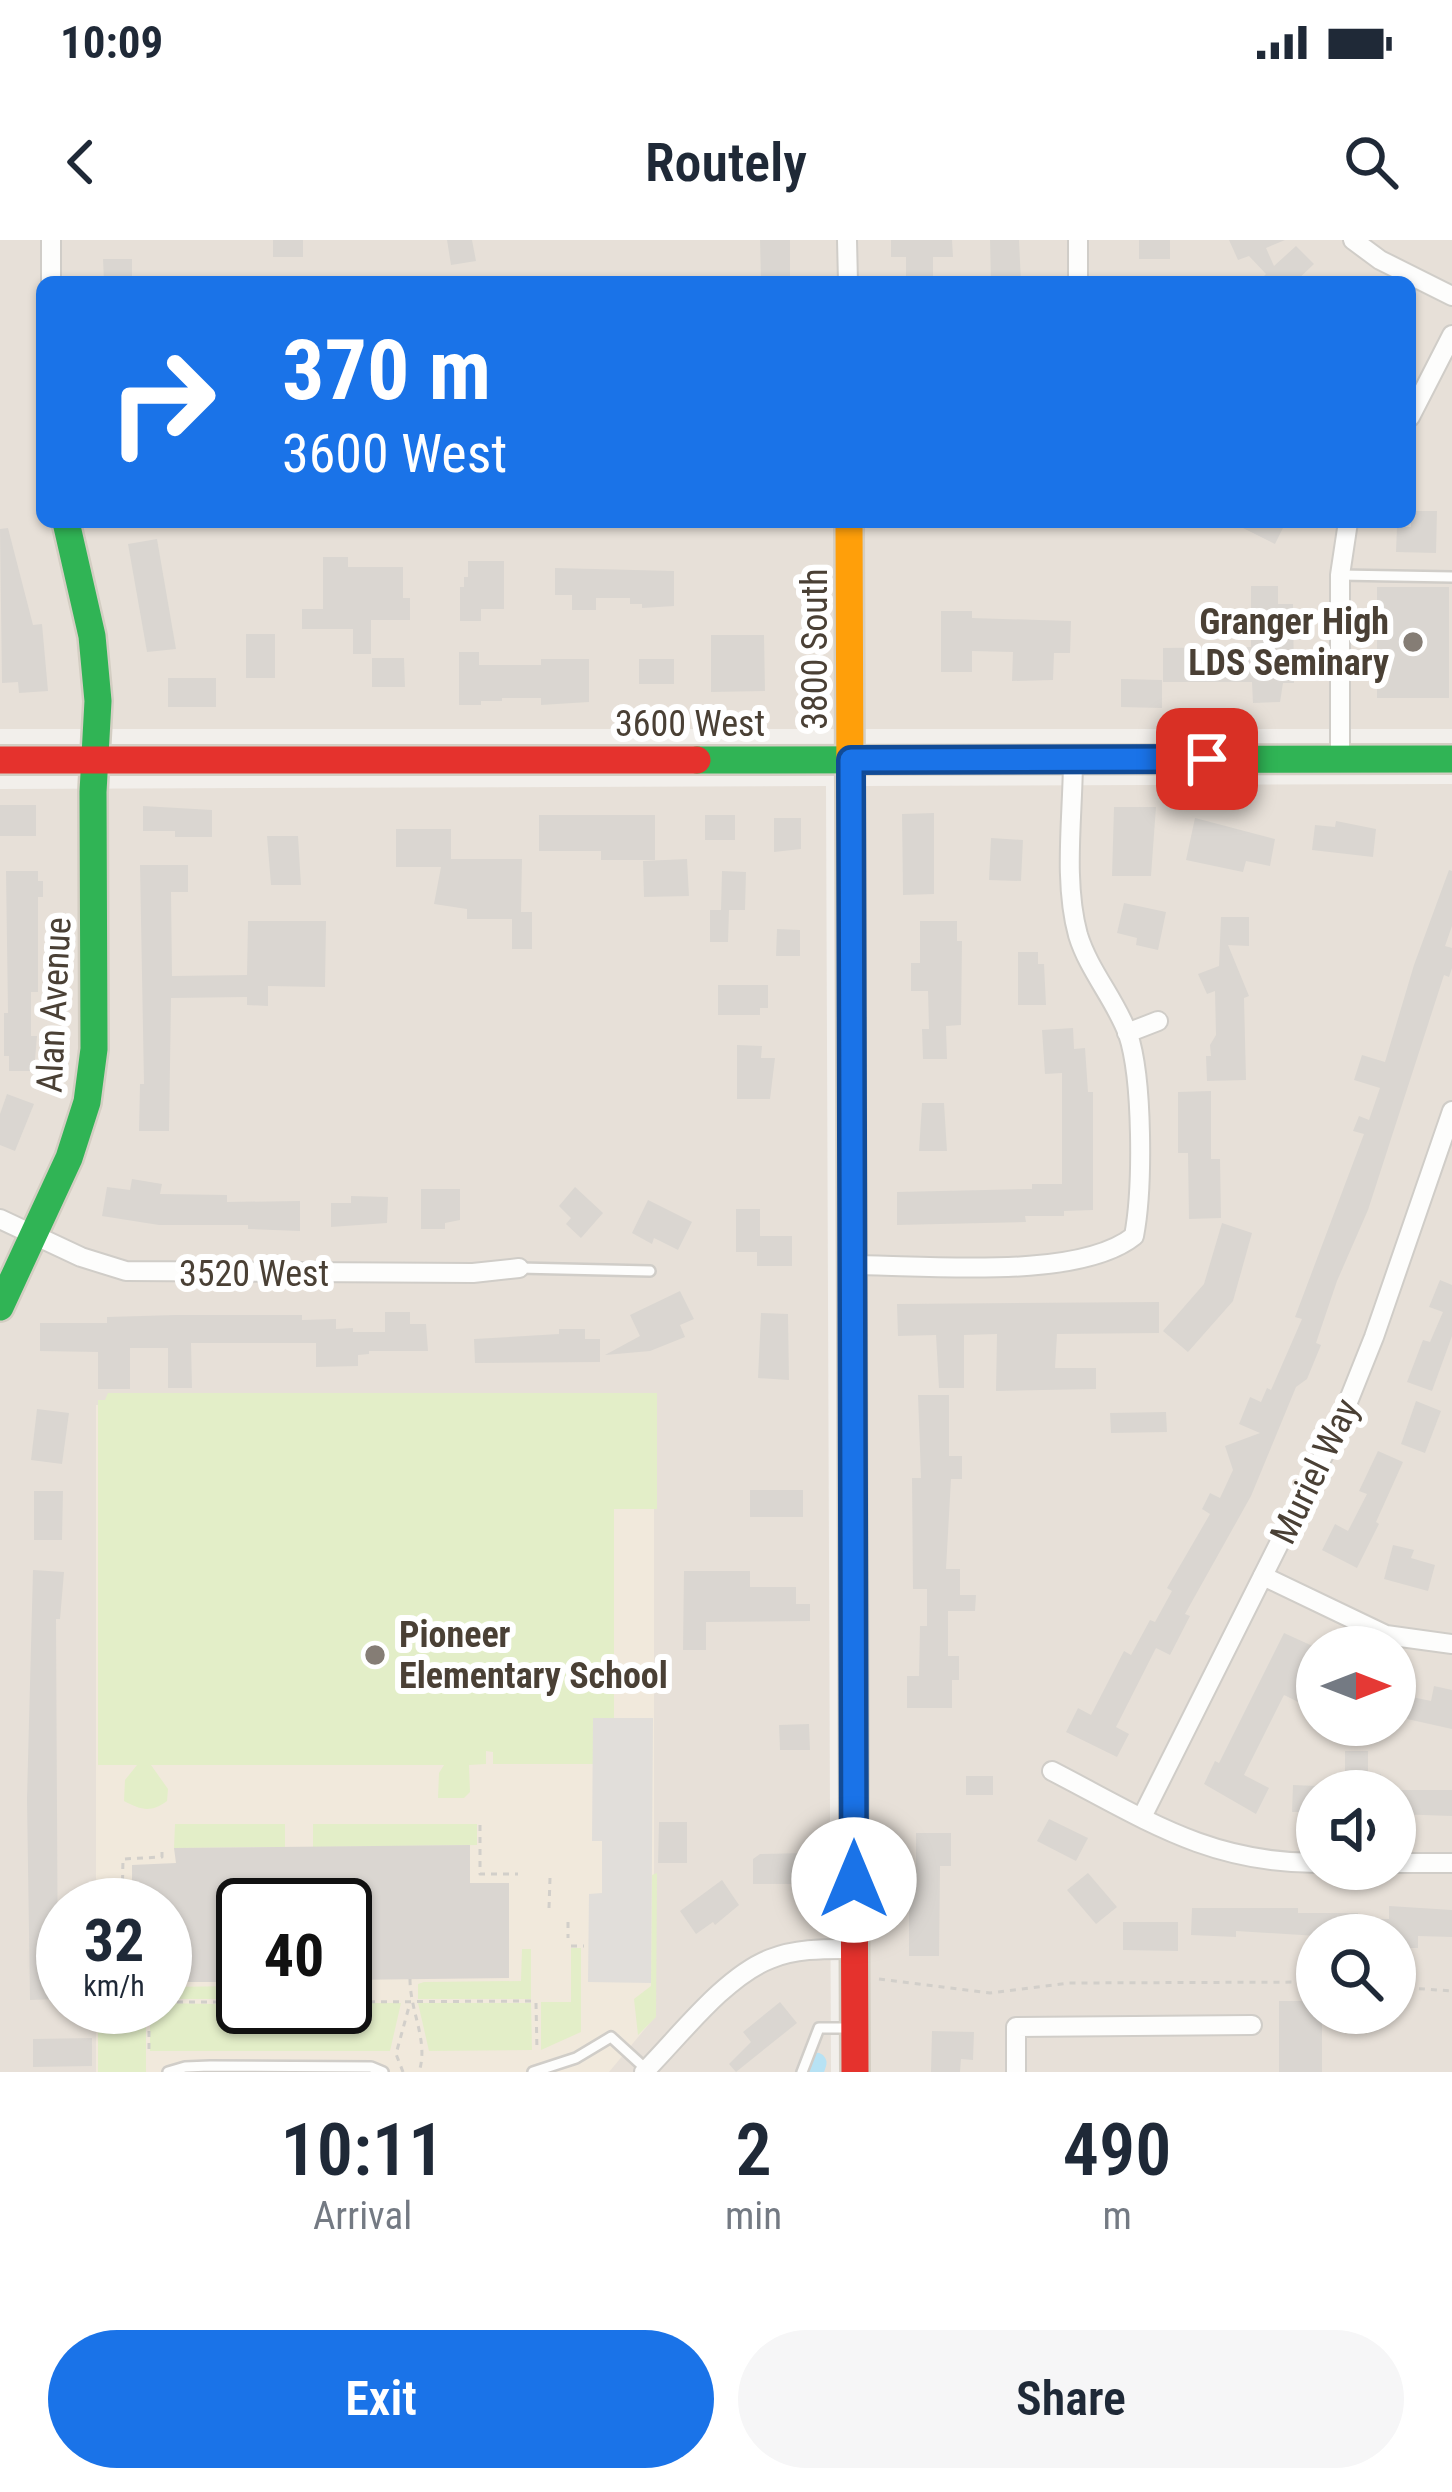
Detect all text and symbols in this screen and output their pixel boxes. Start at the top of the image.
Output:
text: 10:09 [60,16,163,69]
icon: back [48,129,114,195]
icon: search [1338,129,1404,195]
text: Routely [645,131,807,194]
text: 370 m [282,321,491,420]
icon: right [84,324,240,480]
text: 3600 West [282,422,507,485]
street label: 3800 South [794,568,836,730]
place label: Granger High LDS Seminary [1188,601,1389,684]
marker: Granger High LDS Seminary [1400,629,1426,655]
street label: 3600 West [615,703,765,745]
pin [1156,708,1258,810]
icon: arrive [1174,726,1240,792]
street label: Alan Avenue [28,916,80,1094]
street label: 3520 West [179,1253,329,1295]
street label: Muriel Way [1262,1392,1368,1551]
place label: Pioneer Elementary School [399,1614,668,1697]
north arrow [1296,1626,1416,1746]
map controls [1296,1626,1416,2034]
marker: Pioneer Elementary School [362,1642,388,1668]
button: sound [1296,1770,1416,1890]
position arrow [791,1817,917,1943]
speed limit sign: 40 [216,1878,372,2034]
text: 32 [84,1905,144,1976]
button: search [1296,1914,1416,2034]
text: km/h [83,1968,145,2003]
text: 10:11 [281,2108,444,2193]
text: 2 [736,2108,772,2193]
text: 490 [1063,2108,1171,2193]
text: Arrival [313,2193,412,2239]
text: min [725,2193,782,2239]
text: m [1102,2193,1132,2239]
button: Exit [48,2330,714,2468]
button: Share [738,2330,1404,2468]

